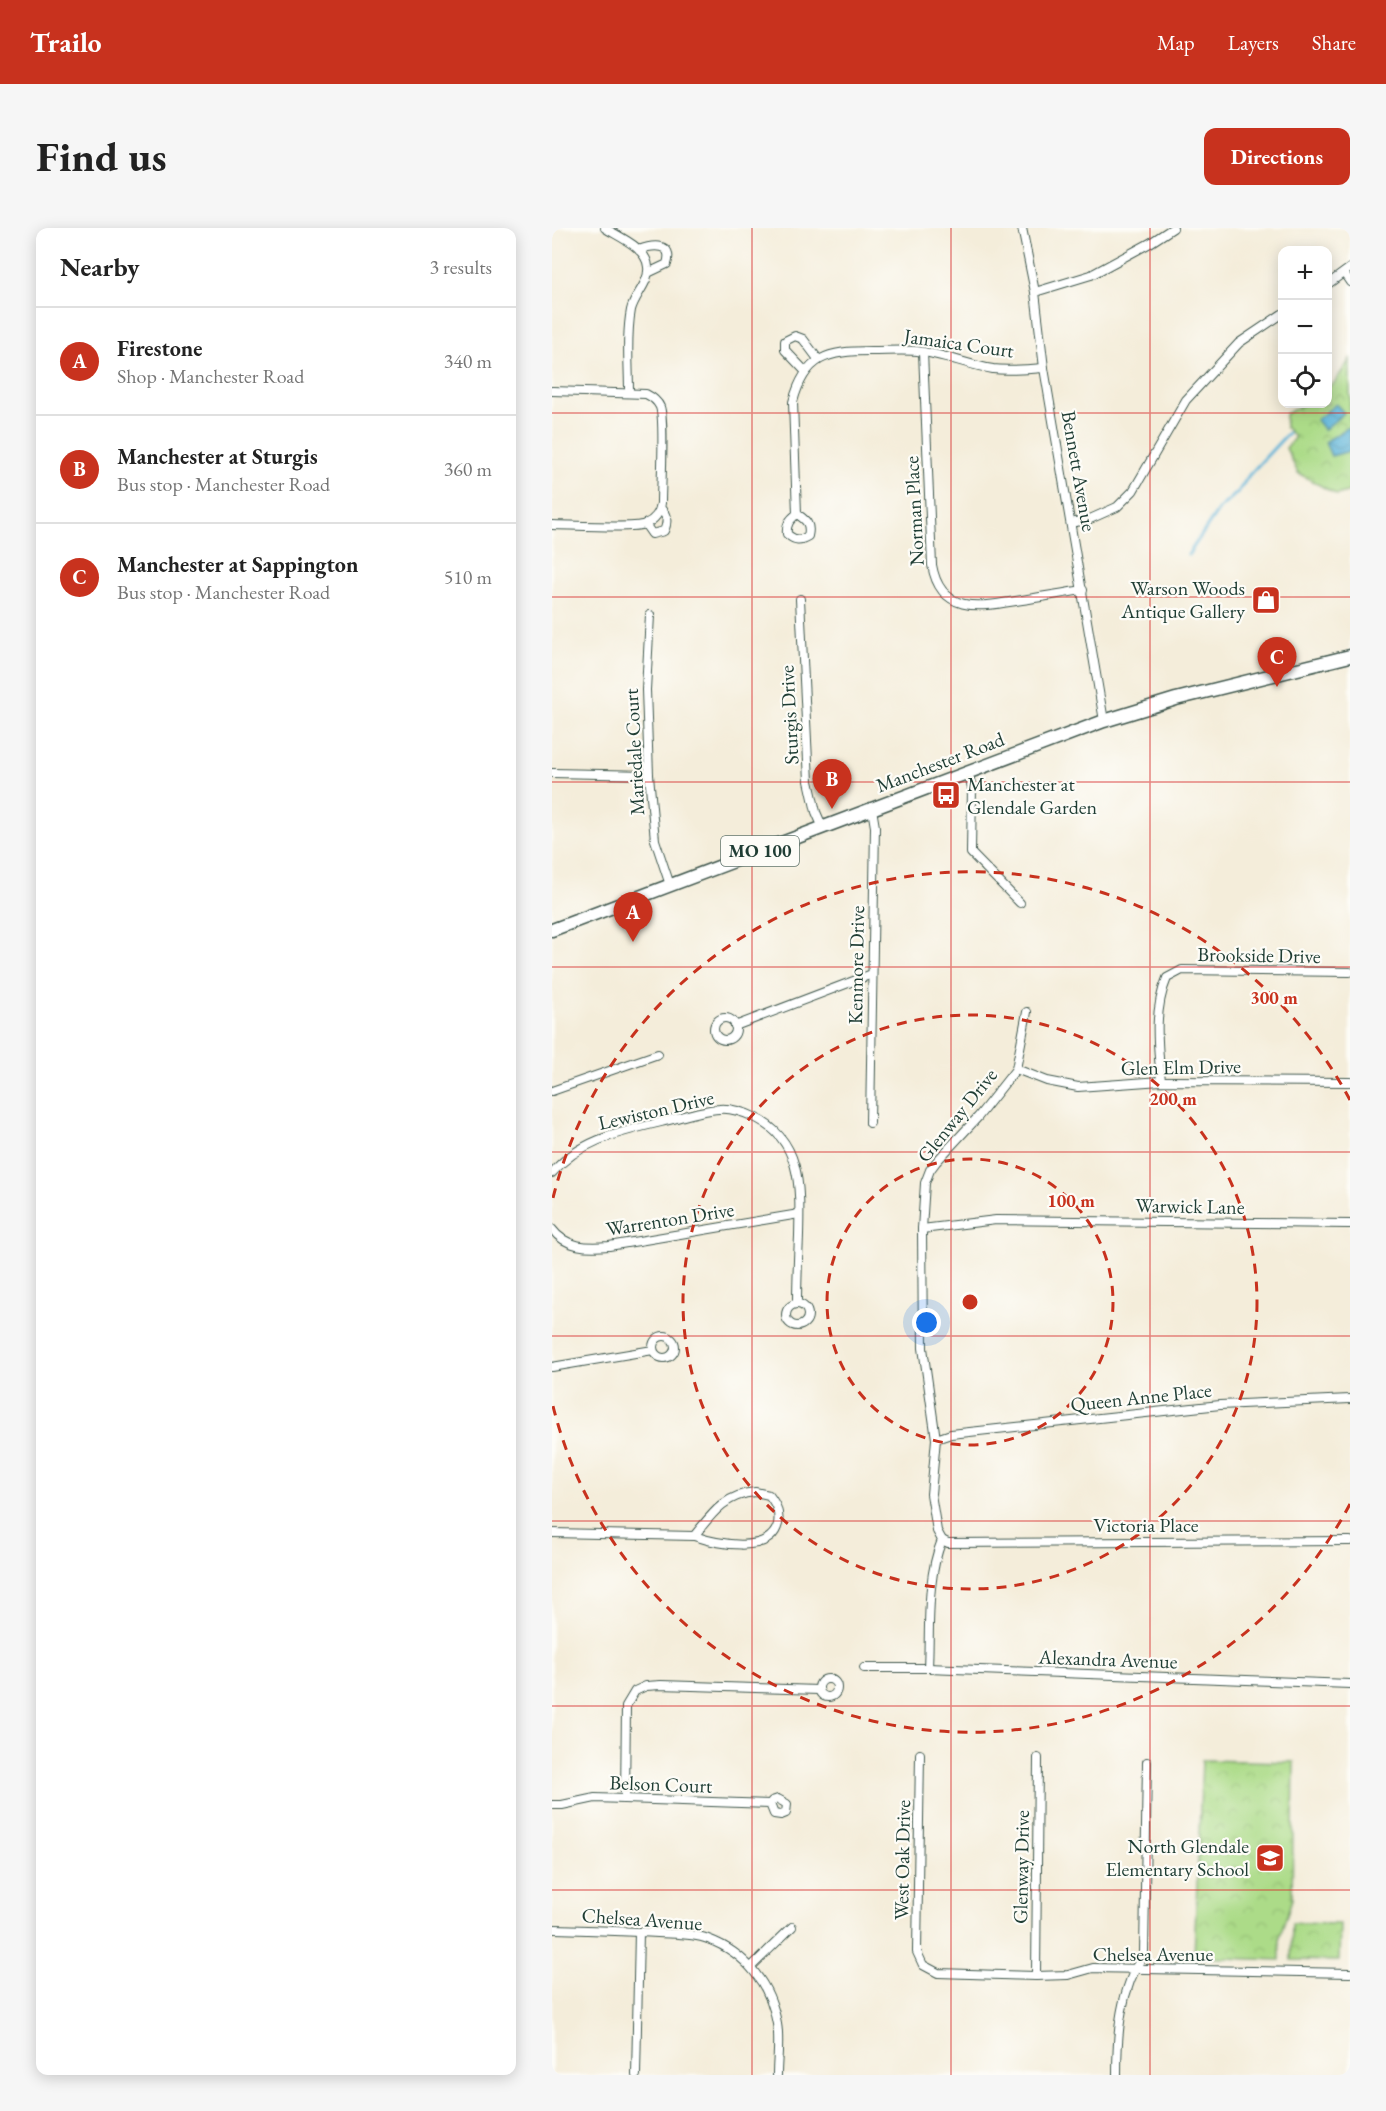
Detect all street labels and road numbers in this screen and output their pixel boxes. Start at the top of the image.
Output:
street label: Jamaica Court [900,322,1016,364]
street label: Bennett Avenue [1056,408,1102,534]
street label: Norman Place [898,455,930,567]
street label: Sturgis Drive [773,664,805,765]
street label: Mariedale Court [618,687,650,816]
street label: Manchester Road [872,725,1009,798]
road number: MO 100 [721,836,799,866]
street label: Kenmore Drive [842,905,870,1025]
street label: Brookside Drive [1197,941,1321,969]
street label: Glen Elm Drive [1121,1053,1241,1081]
street label: Glenway Drive [911,1062,1003,1167]
street label: Lewiston Drive [596,1084,717,1136]
street label: Warwick Lane [1135,1192,1245,1220]
street label: Warrenton Drive [604,1196,736,1242]
street label: Queen Anne Place [1069,1377,1213,1417]
street label: Victoria Place [1093,1512,1199,1538]
street label: Alexandra Avenue [1037,1644,1178,1674]
street label: Belson Court [609,1769,714,1799]
street label: West Oak Drive [888,1799,916,1920]
street label: Glenway Drive [1007,1810,1035,1924]
street label: Chelsea Avenue [581,1902,703,1936]
street label: Chelsea Avenue [1093,1941,1214,1967]

